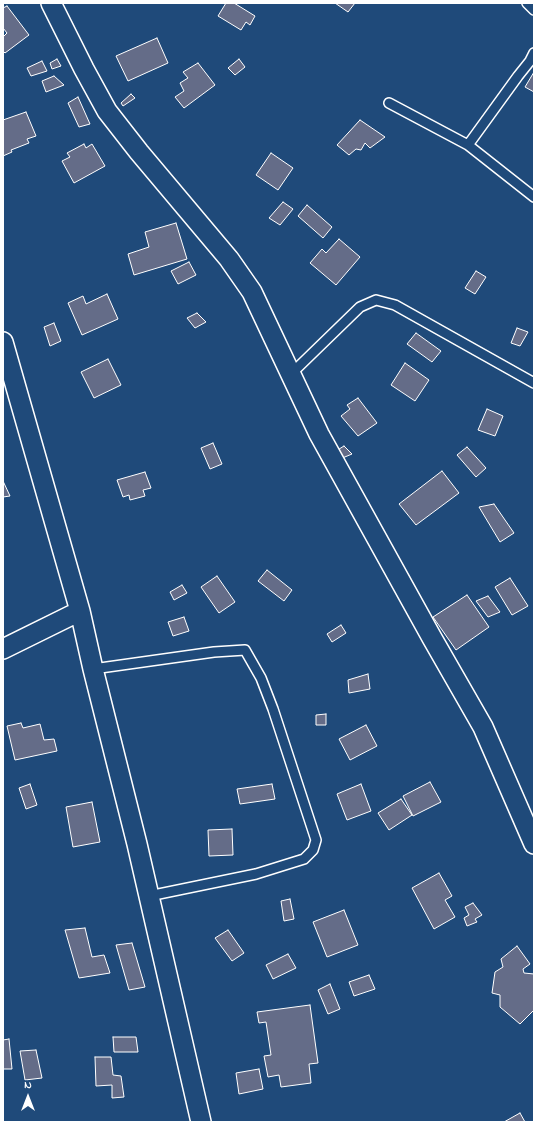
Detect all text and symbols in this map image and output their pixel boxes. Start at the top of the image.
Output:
north arrow [8,1077,48,1117]
text: N [24,1077,32,1093]

